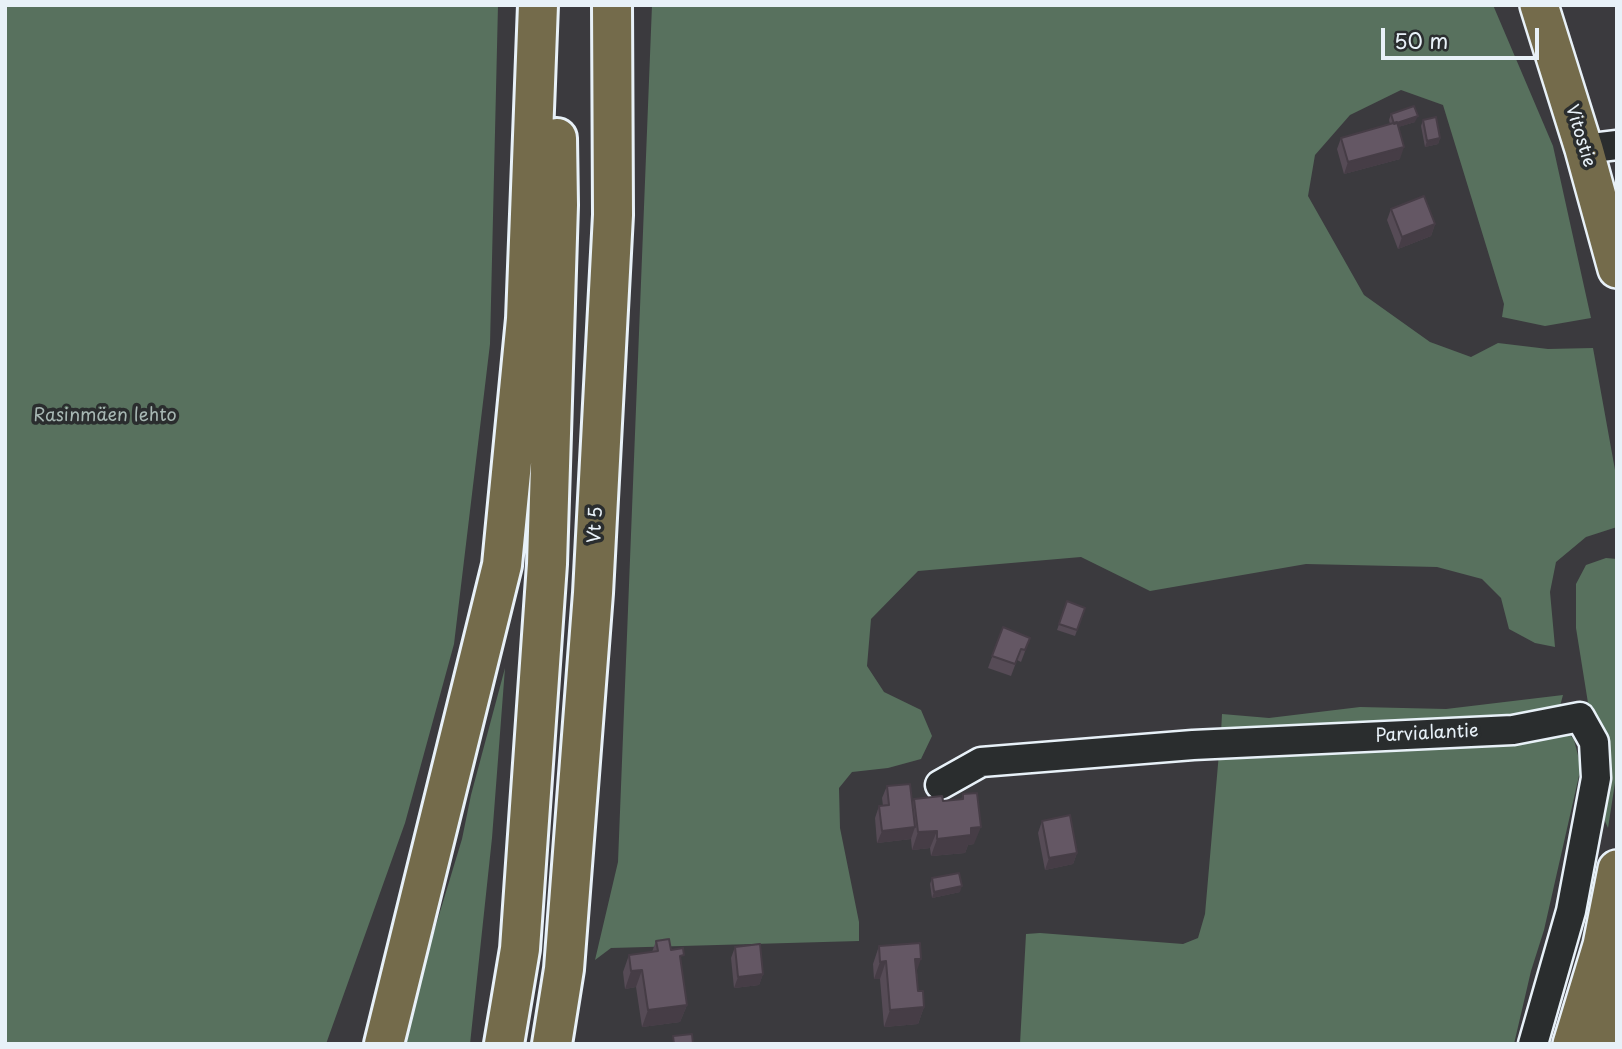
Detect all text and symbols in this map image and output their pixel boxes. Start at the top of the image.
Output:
scale bar [1384,14,1542,58]
text: 50 m [1394,24,1448,56]
street label: Vitostie [1560,102,1600,170]
park label: Rasinmäen lehto [33,405,177,427]
street label: Vt 5 [584,506,608,544]
street label: Parvialantie [1375,721,1479,747]

